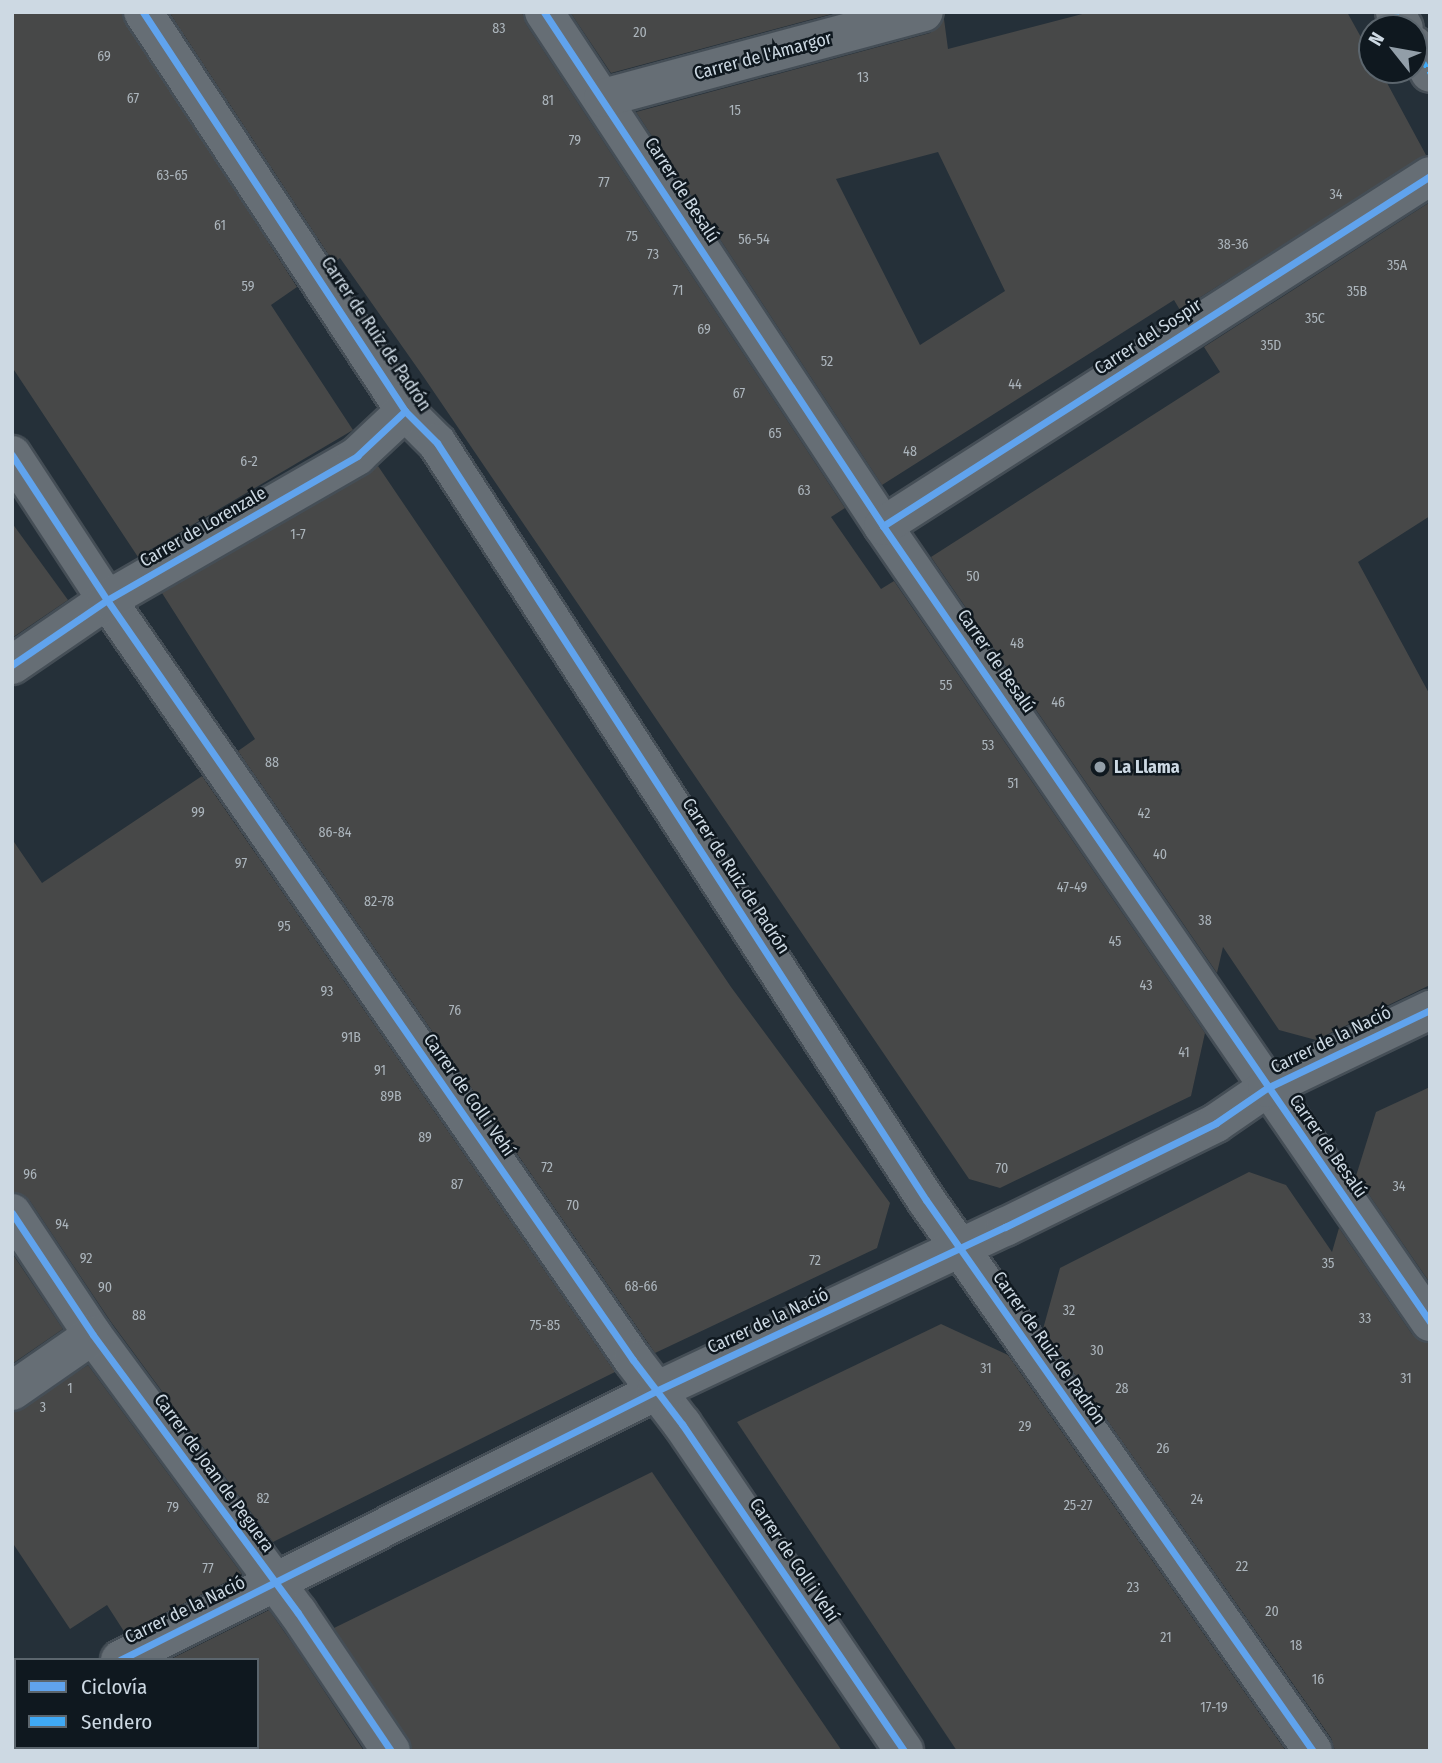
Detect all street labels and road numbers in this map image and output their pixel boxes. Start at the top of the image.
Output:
street label: Carrer de l'Amargor [692,27,834,85]
street label: Carrer de Besalú [640,133,724,247]
street label: Carrer de Ruiz de Padrón [316,253,436,415]
street label: Carrer del Sospir [1090,294,1206,380]
street label: Carrer de Lorenzale [136,482,270,572]
street label: Carrer de Besalú [952,605,1040,717]
street label: Carrer de Ruiz de Padrón [677,794,795,958]
street label: Carrer de la Nació [1267,1002,1395,1078]
street label: Carrer de Coll i Vehí [419,1030,519,1160]
street label: Carrer de Besalú [1284,1090,1372,1202]
street label: Carrer de Ruiz de Padrón [988,1267,1110,1429]
street label: Carrer de la Nació [704,1283,832,1359]
street label: Carrer de Joan de Peguera [149,1390,279,1556]
street label: Carrer de Coll i Vehí [745,1494,843,1626]
street label: Carrer de la Nació [121,1572,249,1648]

